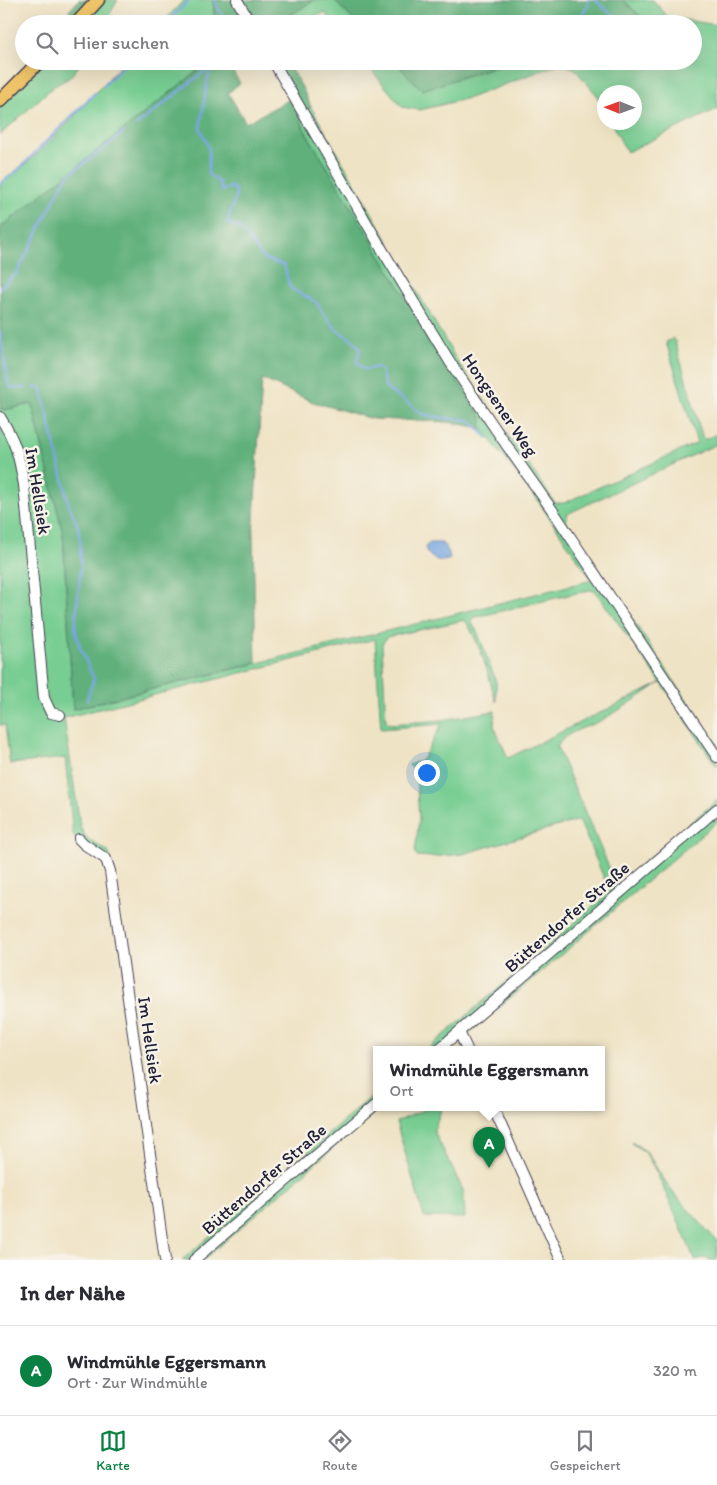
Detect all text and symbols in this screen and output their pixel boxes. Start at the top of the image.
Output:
search box [15,15,702,70]
icon: search [33,29,61,57]
text: Hier suchen [73,31,169,54]
north arrow [597,85,642,130]
street label: Hongsener Weg [457,349,543,461]
street label: Im Hellsiek [20,446,56,536]
your location [414,760,440,786]
street label: Büttendorfer Straße [500,857,634,977]
street label: Im Hellsiek [133,995,167,1085]
popup [373,1046,605,1111]
text: Windmühle Eggersmann [390,1058,588,1081]
text: Ort [390,1081,413,1100]
street label: Büttendorfer Straße [197,1119,331,1239]
pin: A [473,1127,505,1168]
text: In der Nähe [20,1280,125,1305]
text: Windmühle Eggersmann [67,1350,266,1373]
text: A [31,1361,41,1380]
text: 320 m [653,1361,697,1380]
text: Ort · Zur Windmühle [67,1373,208,1392]
tab: Karte [96,1427,130,1474]
tab: Route [322,1427,357,1474]
tab: Gespeichert [550,1427,621,1474]

